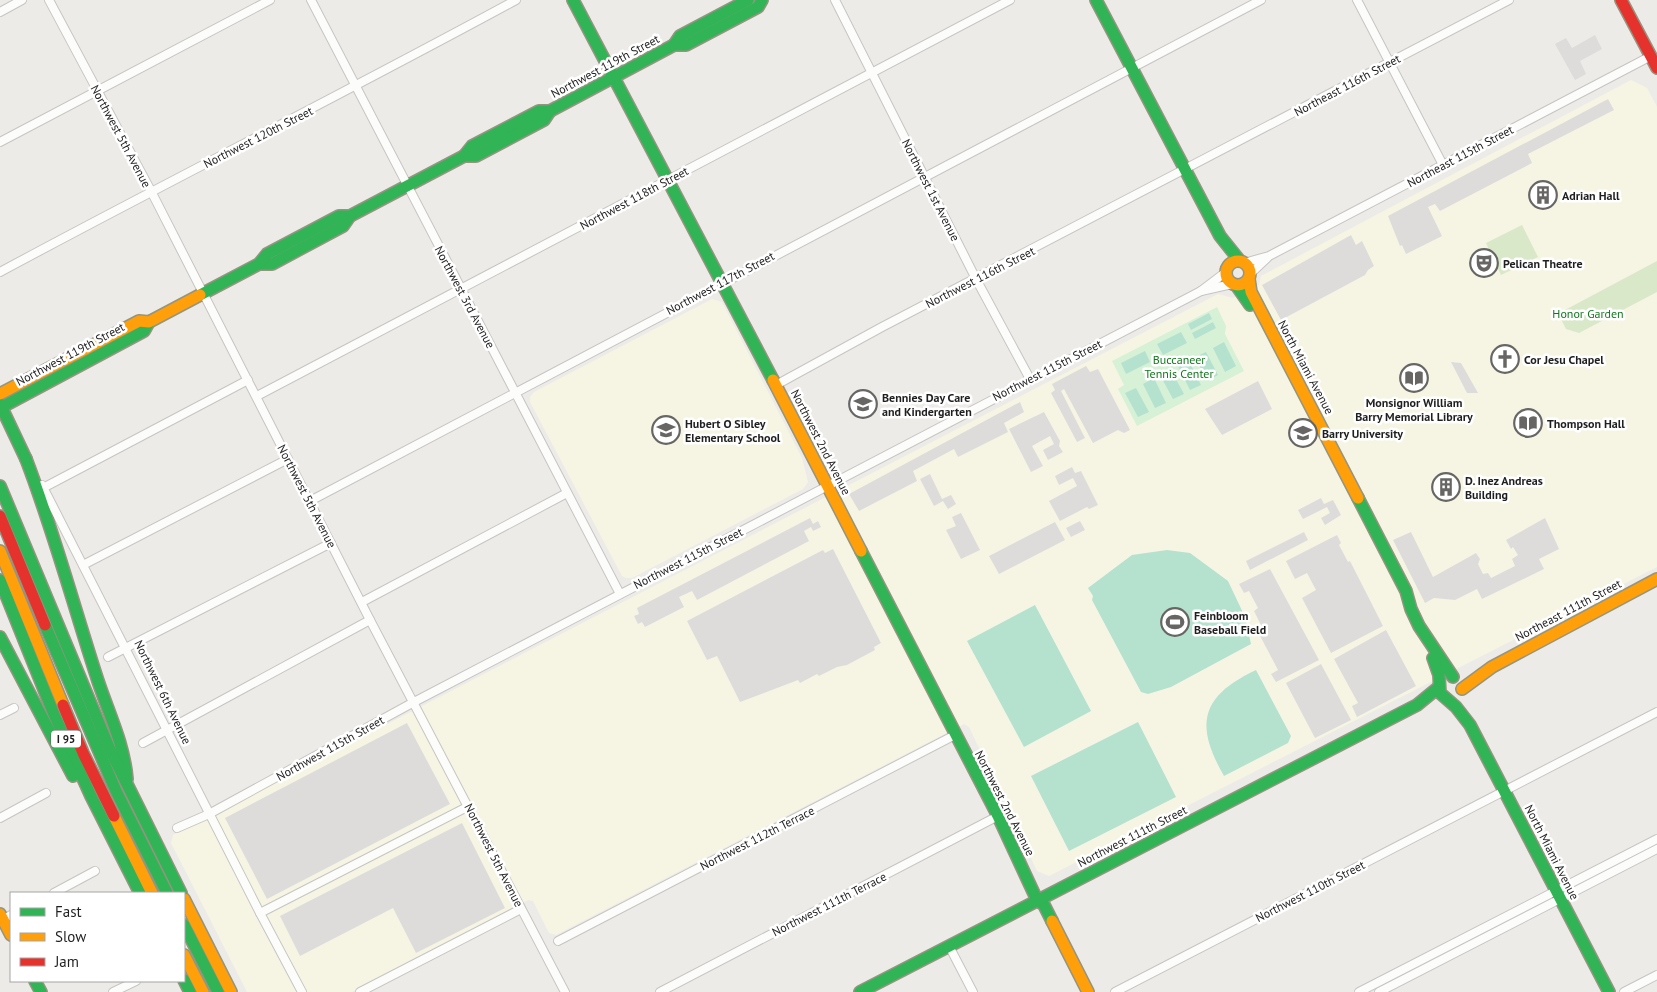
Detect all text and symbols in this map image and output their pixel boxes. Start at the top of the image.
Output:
street label: Northwest 119th Street [548,31,662,101]
street label: Northeast 116th Street [1291,51,1403,119]
street label: Northwest 5th Avenue [88,82,154,190]
street label: Northwest 120th Street [201,103,315,171]
street label: Northeast 115th Street [1404,122,1516,190]
street label: Northwest 1st Avenue [899,136,963,244]
street label: Northwest 118th Street [577,163,691,233]
building icon: Adrian Hall [1528,180,1558,210]
place label: Adrian Hall [1562,188,1620,203]
street label: Northwest 3rd Avenue [432,243,498,351]
street label: Northwest 116th Street [923,243,1037,311]
street label: Northwest 117th Street [663,248,777,318]
theatre icon: Pelican Theatre [1469,248,1499,278]
place label: Pelican Theatre [1503,256,1582,271]
park label: Honor Garden [1552,306,1624,321]
street label: North Miami Avenue [1275,317,1337,417]
street label: Northwest 119th Street [13,319,127,389]
street label: Northwest 115th Street [990,336,1104,404]
church icon: Cor Jesu Chapel [1490,344,1520,374]
park label: Buccaneer Tennis Center [1144,352,1214,381]
place label: Cor Jesu Chapel [1524,352,1604,367]
library icon: Monsignor William Barry Memorial Library [1399,363,1429,393]
street label: Northwest 2nd Avenue [788,387,854,497]
school or university icon: Bennies Day Care and Kindergarten [848,389,878,419]
place label: Bennies Day Care and Kindergarten [882,390,972,419]
place label: Monsignor William Barry Memorial Library [1355,395,1473,424]
library icon: Thompson Hall [1513,408,1543,438]
school or university icon: Hubert O Sibley Elementary School [651,415,681,445]
place label: Hubert O Sibley Elementary School [685,416,781,445]
place label: Thompson Hall [1547,416,1625,431]
school or university icon: Barry University [1288,418,1318,448]
place label: Barry University [1322,426,1403,441]
street label: Northwest 5th Avenue [274,442,340,550]
building icon: D. Inez Andreas Building [1431,472,1461,502]
place label: D. Inez Andreas Building [1465,473,1543,502]
street label: Northwest 115th Street [631,524,745,592]
street label: Northeast 111th Street [1512,576,1624,644]
sports icon: Feinbloom Baseball Field [1160,607,1190,637]
place label: Feinbloom Baseball Field [1194,608,1266,637]
street label: Northwest 6th Avenue [131,637,195,747]
street label: Northwest 115th Street [274,712,386,784]
road number: I 95 [51,731,81,748]
street label: Northwest 2nd Avenue [972,748,1038,858]
street label: Northwest 5th Avenue [461,801,527,909]
street label: Northwest 111th Street [1075,802,1189,870]
street label: North Miami Avenue [1522,802,1582,902]
street label: Northwest 112th Terrace [697,803,817,873]
street label: Northwest 110th Street [1253,857,1367,925]
street label: Northwest 111th Terrace [769,869,889,939]
legend [10,892,185,982]
text: Fast [55,902,82,921]
text: Slow [55,927,86,946]
text: Jam [54,952,79,971]

